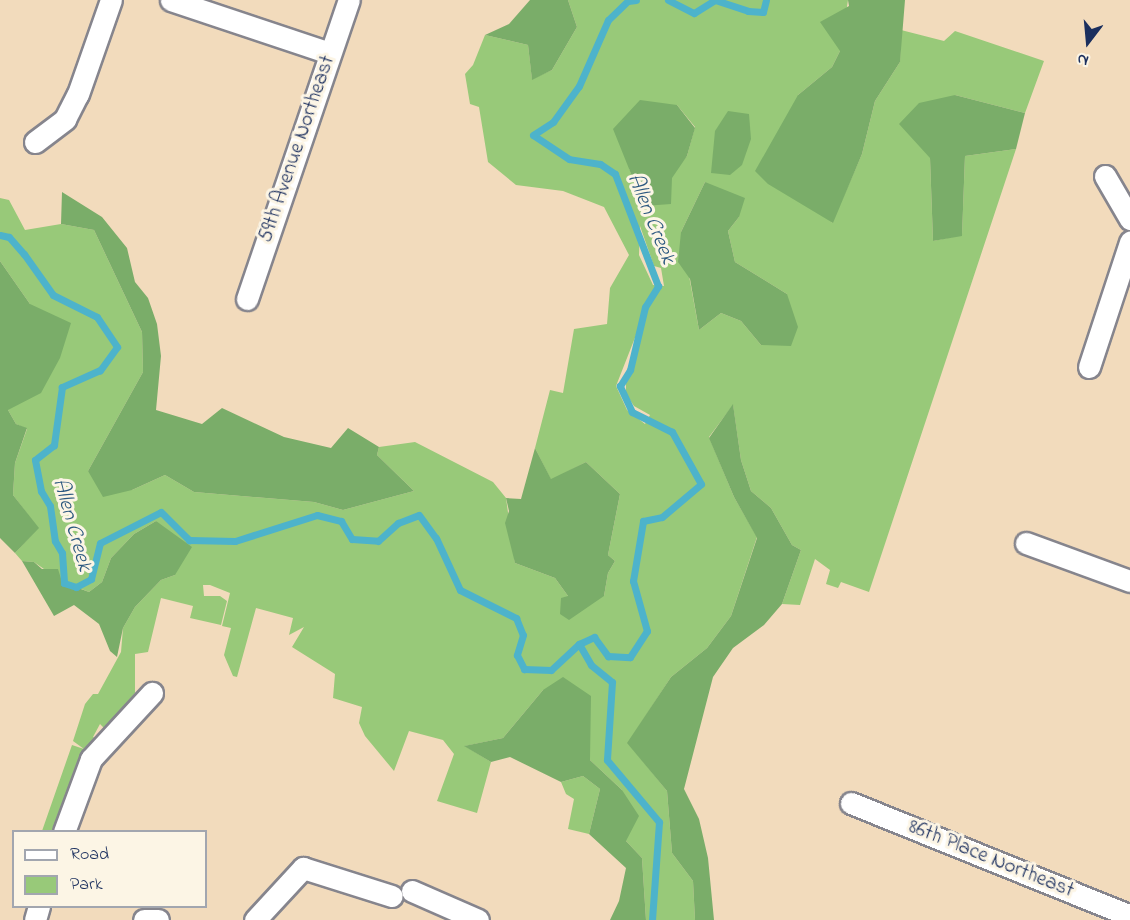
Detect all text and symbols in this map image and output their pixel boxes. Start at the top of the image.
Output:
north arrow [1058,12,1118,72]
text: N [1075,46,1092,72]
street label: 59th Avenue Northeast [253,52,341,246]
water label: Allen Creek [620,170,680,268]
water label: Allen Creek [45,476,97,574]
street label: 86th Place Northeast [905,814,1077,904]
legend [12,830,207,908]
text: Road [70,842,109,868]
text: Park [70,872,103,898]

